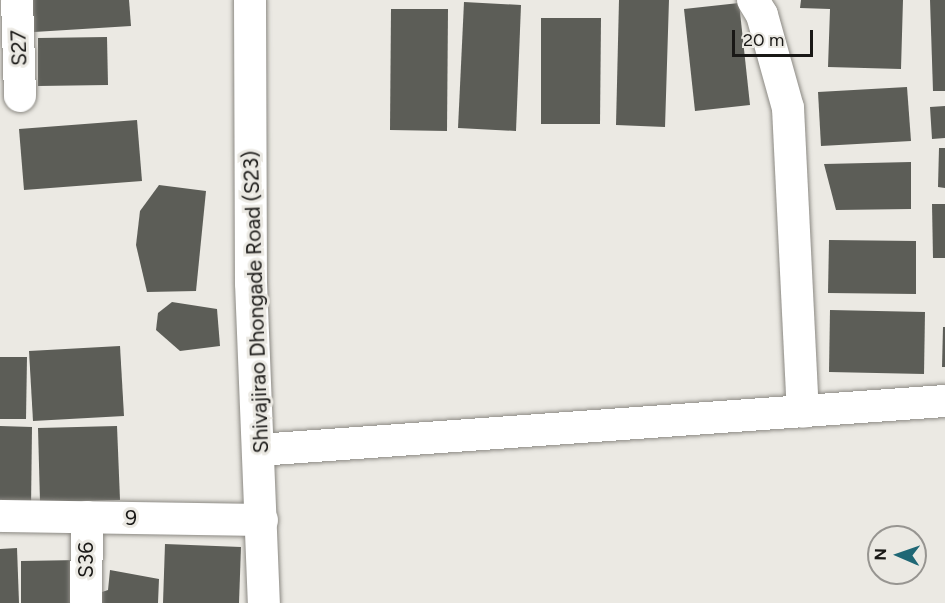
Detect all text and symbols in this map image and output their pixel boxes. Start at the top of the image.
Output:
scale bar [735,18,816,56]
text: 20 m [743,29,784,51]
street label: S27 [6,30,32,66]
street label: Shivajirao Dhongade Road (S23) [238,150,274,454]
street label: 9 [125,505,137,531]
north arrow [867,525,927,585]
street label: S36 [73,542,99,578]
text: N [871,548,890,561]

